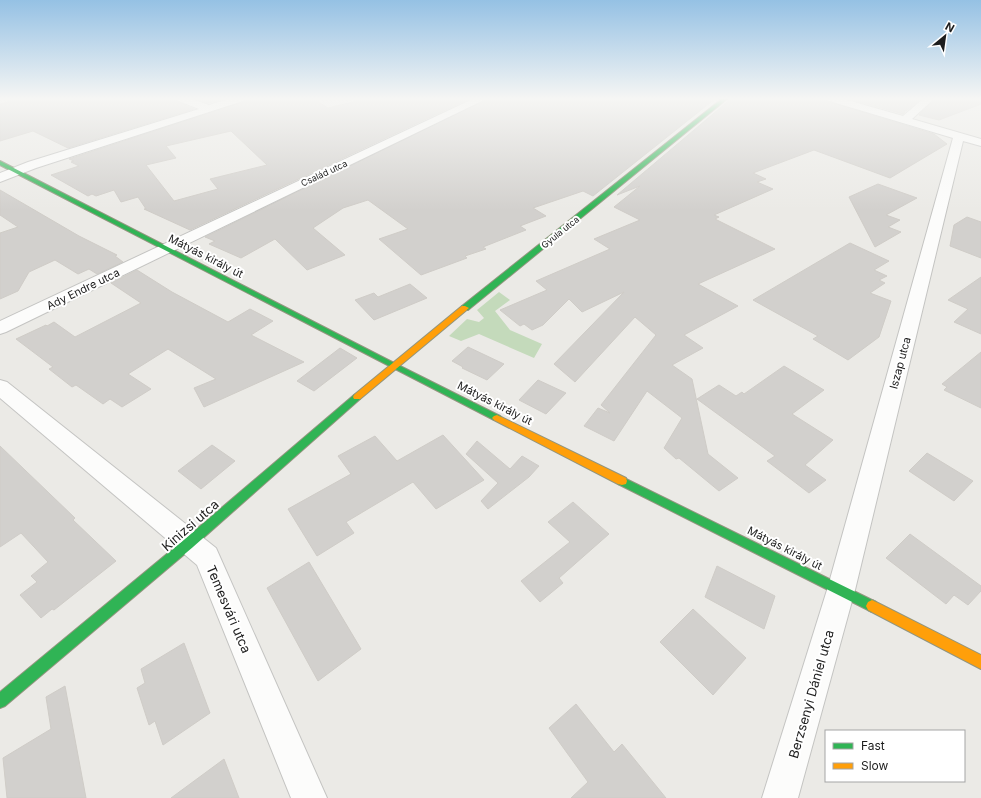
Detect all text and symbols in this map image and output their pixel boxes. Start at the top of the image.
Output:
north arrow [925,16,965,56]
text: N [943,19,957,35]
street label: Család utca [299,157,349,189]
street label: Gyula utca [539,213,581,251]
street label: Mátyás király út [166,231,246,281]
street label: Ady Endre utca [44,265,122,313]
street label: Iszap utca [886,335,914,391]
street label: Mátyás király út [455,378,535,428]
street label: Kinizsi utca [158,496,222,554]
street label: Mátyás király út [745,523,825,573]
street label: Temesvári utca [203,563,255,655]
street label: Berzsenyi Dániel utca [785,628,837,760]
legend [825,730,965,782]
text: Fast [861,738,885,753]
text: Slow [861,758,889,773]

